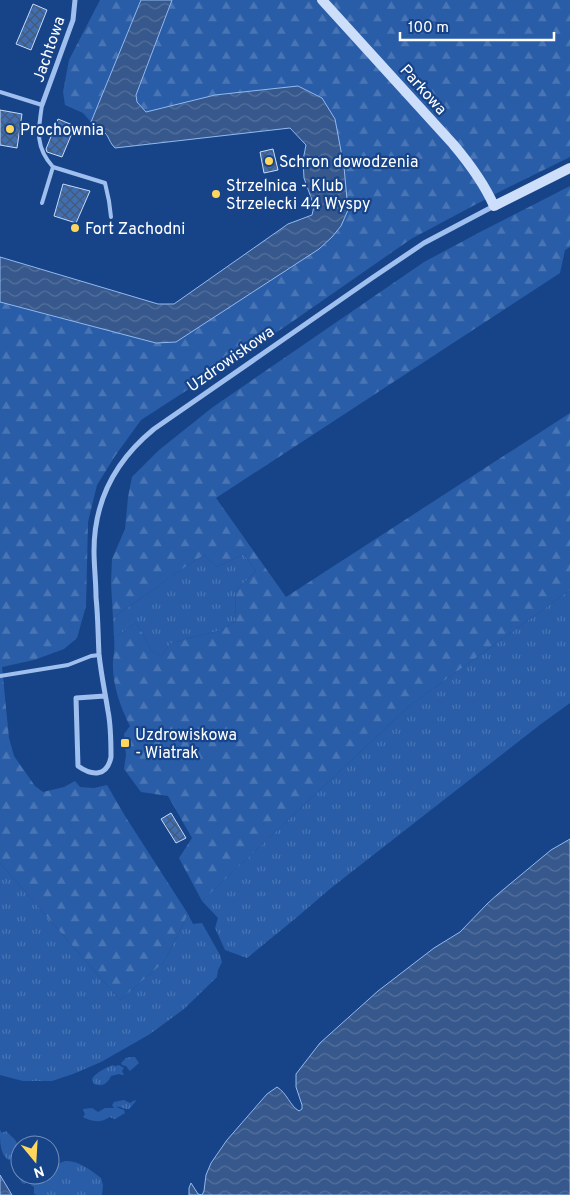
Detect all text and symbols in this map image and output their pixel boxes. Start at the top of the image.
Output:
scale bar [400,10,554,42]
street label: Jachtowa [29,14,70,85]
text: 100 m [408,19,449,38]
street label: Parkowa [395,61,450,120]
place label: Prochownia [20,121,104,141]
marker: Prochownia [4,123,16,135]
place label: Schron dowodzenia [279,153,418,173]
marker: Schron dowodzenia [263,155,275,167]
place label: Strzelnica - Klub Strzelecki 44 Wyspy [226,177,371,215]
marker: Strzelnica - Klub Strzelecki 44 Wyspy [210,188,222,200]
place label: Fort Zachodni [85,220,185,240]
marker: Fort Zachodni [69,222,81,234]
street label: Uzdrowiskowa [184,322,279,397]
place label: Uzdrowiskowa - Wiatrak [135,726,237,764]
marker: Uzdrowiskowa - Wiatrak [119,737,131,749]
north arrow [10,1135,60,1185]
text: N [31,1161,46,1181]

